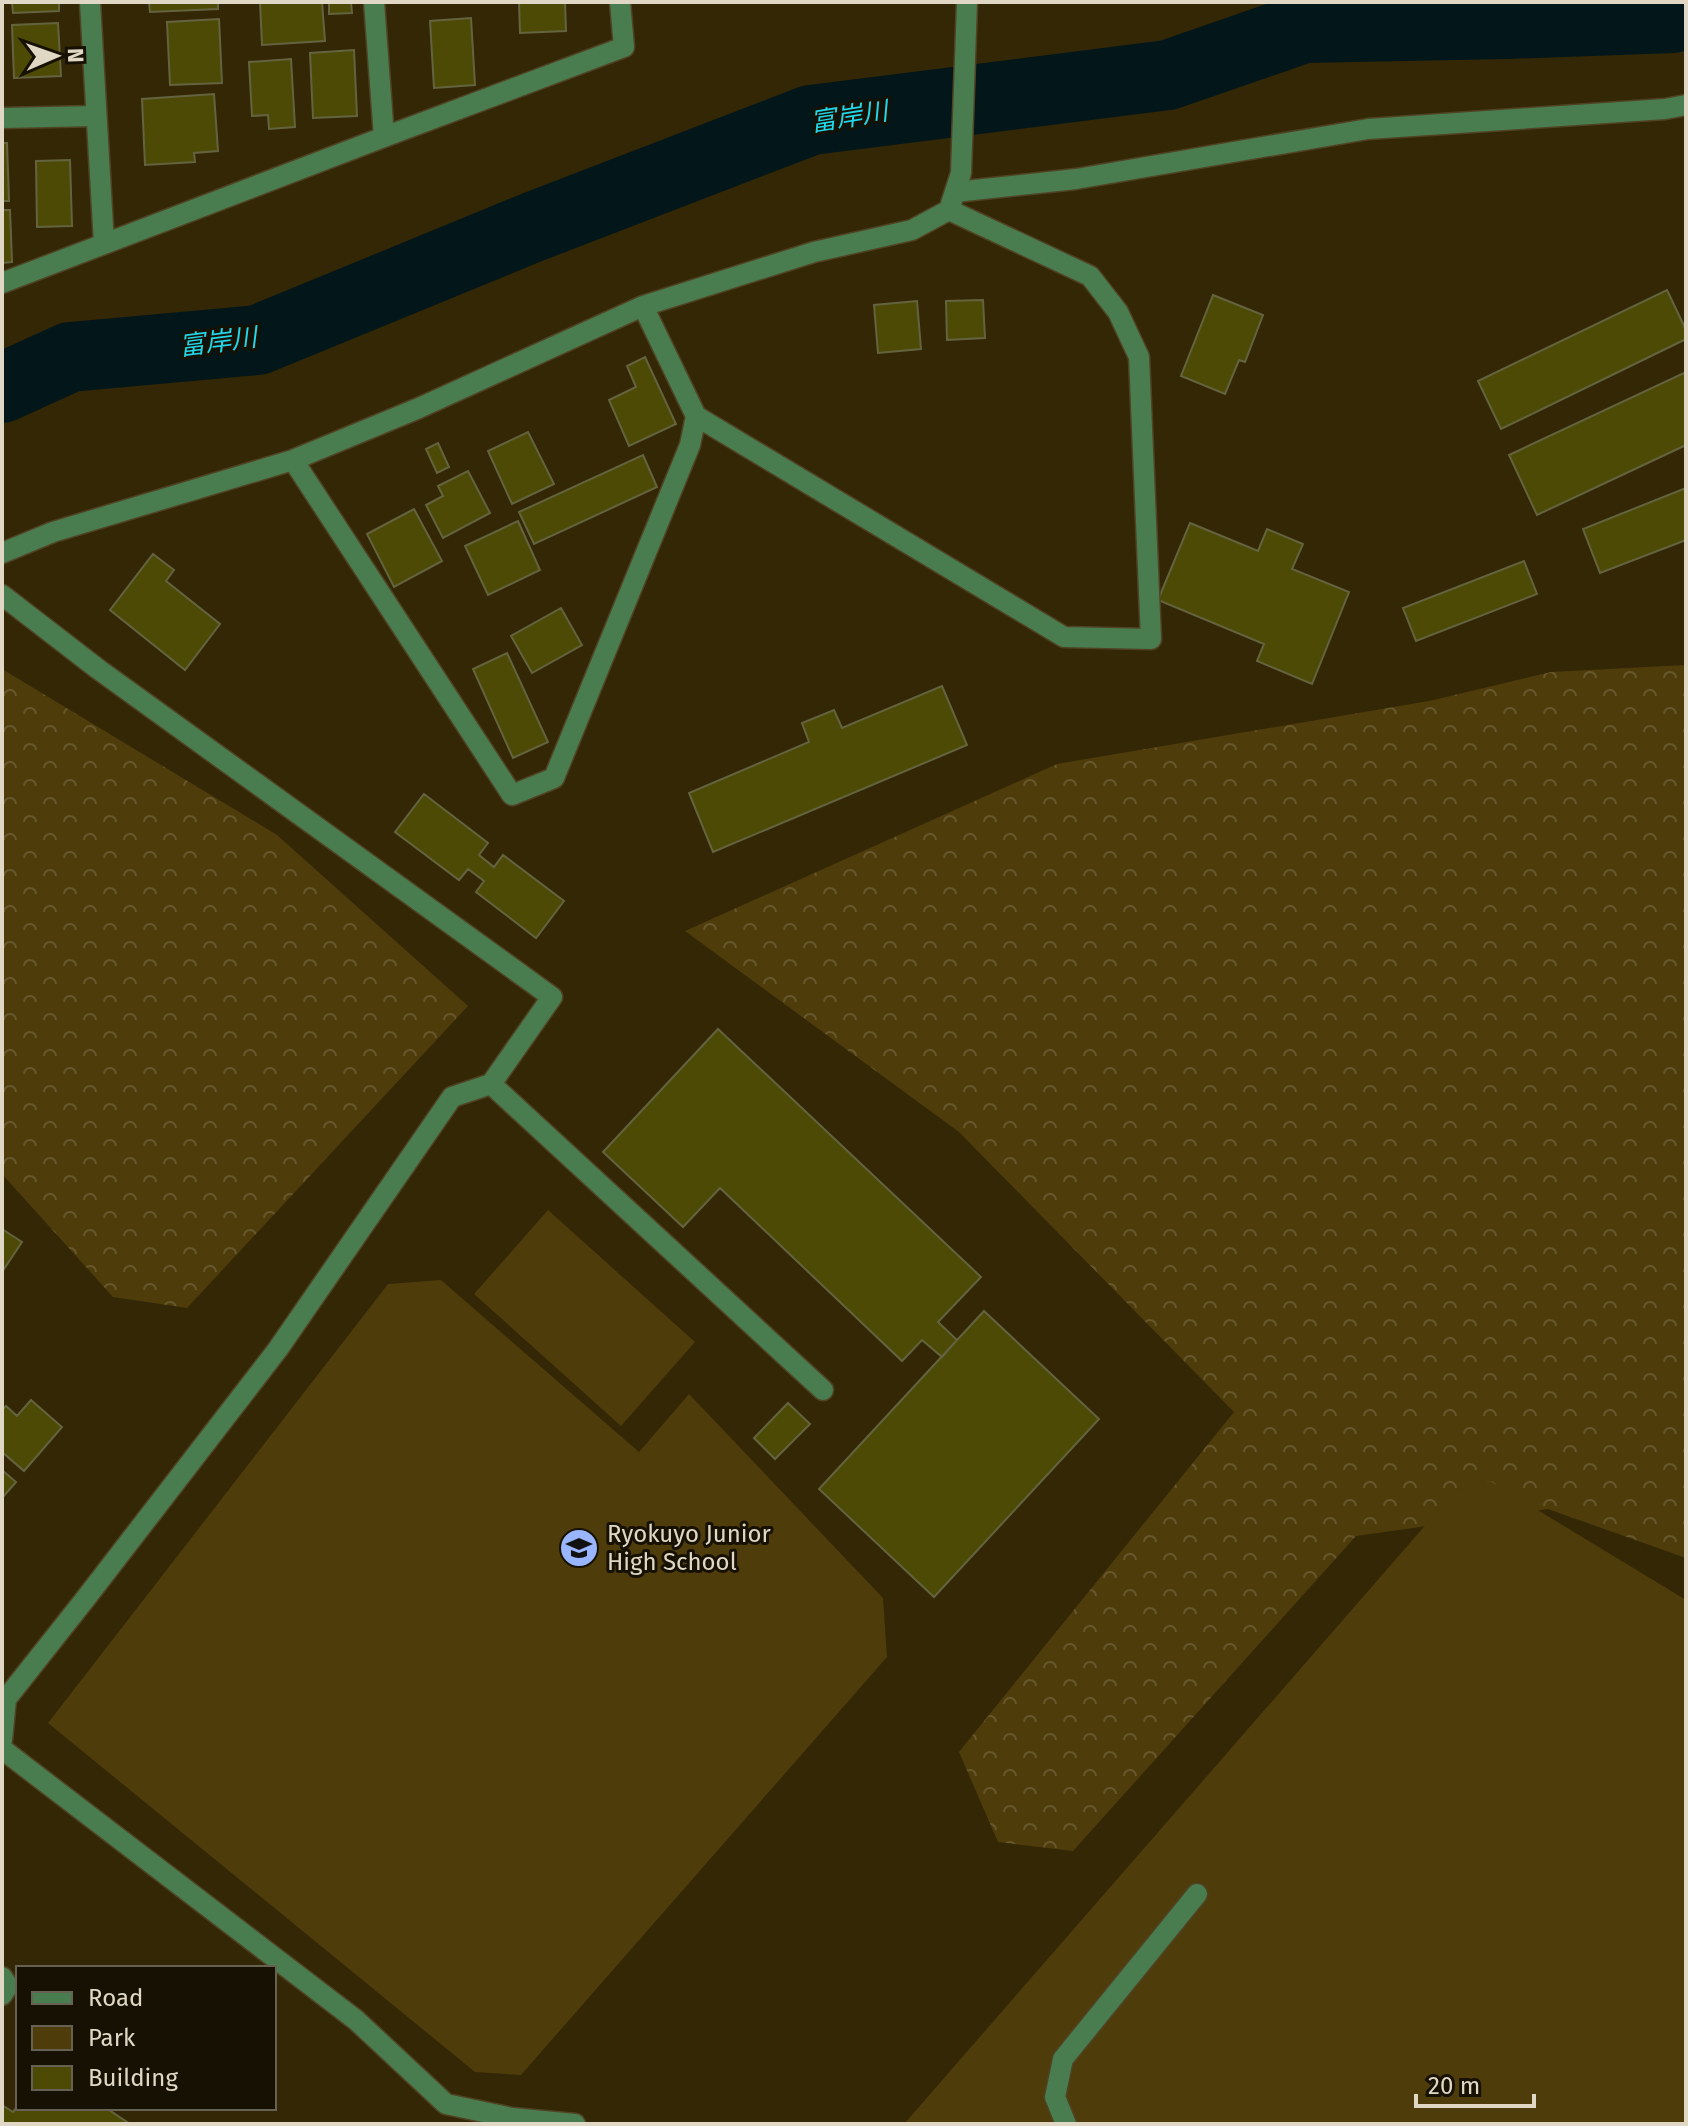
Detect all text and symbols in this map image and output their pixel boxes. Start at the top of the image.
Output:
north arrow [16,16,96,96]
text: N [62,48,89,63]
water label: 富岸川 [808,95,893,138]
water label: 富岸川 [177,321,262,362]
place label: Ryokuyo Junior High School [607,1520,772,1576]
school or university icon: Ryokuyo Junior High School [558,1527,600,1569]
legend [16,1966,276,2110]
text: Road [88,1984,143,2012]
text: Park [88,2024,136,2052]
scale bar [1416,2058,1534,2108]
text: Building [88,2064,178,2092]
text: 20 m [1428,2072,1480,2100]

